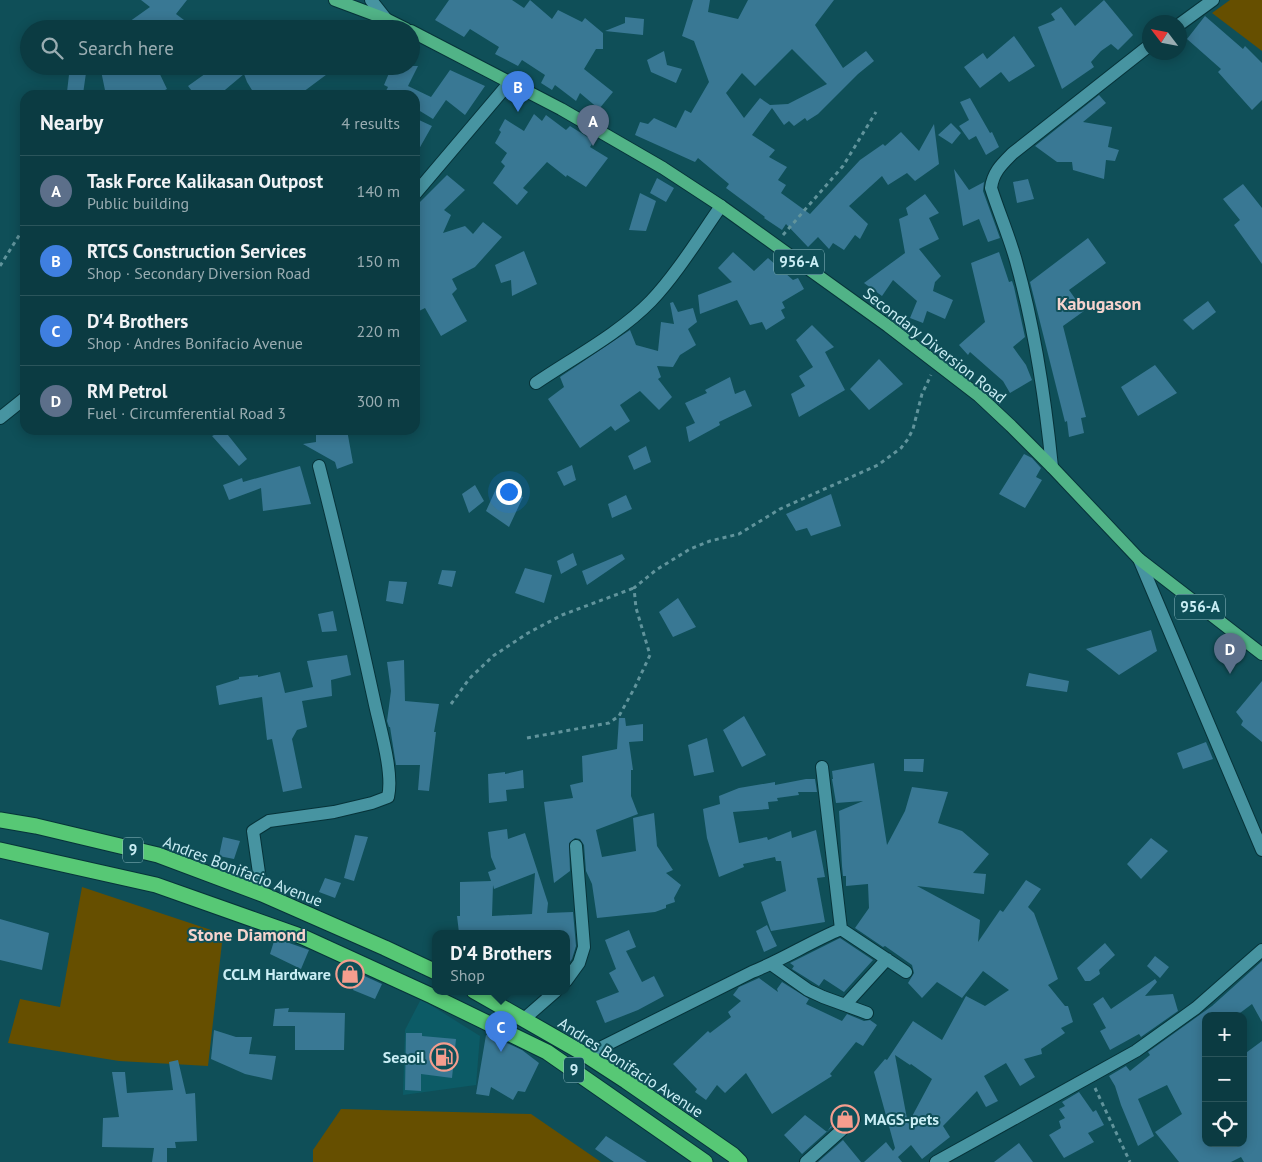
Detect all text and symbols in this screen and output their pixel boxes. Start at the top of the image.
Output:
north arrow [1142,15,1187,60]
search box [20,20,420,75]
icon: search [38,34,66,62]
text: Search here [78,36,174,60]
pin: B [502,71,534,112]
pin: A [577,105,609,146]
text: Nearby [40,109,103,136]
text: 4 results [341,113,400,133]
text: Task Force Kalikasan Outpost [87,169,323,193]
text: A [51,181,61,201]
text: 140 m [357,181,400,201]
text: Public building [87,193,189,213]
text: RTCS Construction Services [87,239,306,263]
road number: 956-A [774,250,824,274]
text: B [51,251,61,271]
text: 150 m [357,251,400,271]
text: Shop · Secondary Diversion Road [87,263,310,283]
street label: Secondary Diversion Road [859,283,1011,407]
district label: Kabugason [1057,292,1141,315]
text: D'4 Brothers [87,309,188,333]
text: C [52,321,60,341]
text: 220 m [357,321,400,341]
text: Shop · Andres Bonifacio Avenue [87,333,303,353]
text: RM Petrol [87,379,167,403]
text: D [51,391,61,411]
text: 300 m [357,391,400,411]
text: Fuel · Circumferential Road 3 [87,403,286,423]
your location [496,479,522,505]
road number: 956-A [1175,594,1225,620]
pin: D [1214,633,1246,674]
street label: Andres Bonifacio Avenue [160,831,326,911]
road number: 9 [123,838,143,862]
district label: Stone Diamond [188,923,306,946]
popup [432,930,570,995]
text: D'4 Brothers [450,941,552,965]
shop icon: CCLM Hardware [335,959,365,989]
place label: CCLM Hardware [223,964,331,984]
text: Shop [450,965,485,985]
pin: C [485,1011,517,1052]
map controls [1202,1012,1247,1147]
button: + [1202,1012,1247,1057]
street label: Andres Bonifacio Avenue [555,1013,707,1121]
fuel station icon: Seaoil [429,1042,459,1072]
place label: Seaoil [383,1047,425,1067]
button: − [1202,1057,1247,1102]
road number: 9 [564,1058,584,1082]
button: locate [1202,1102,1247,1147]
shop icon: MAGS-pets [830,1104,860,1134]
place label: MAGS-pets [864,1109,939,1129]

